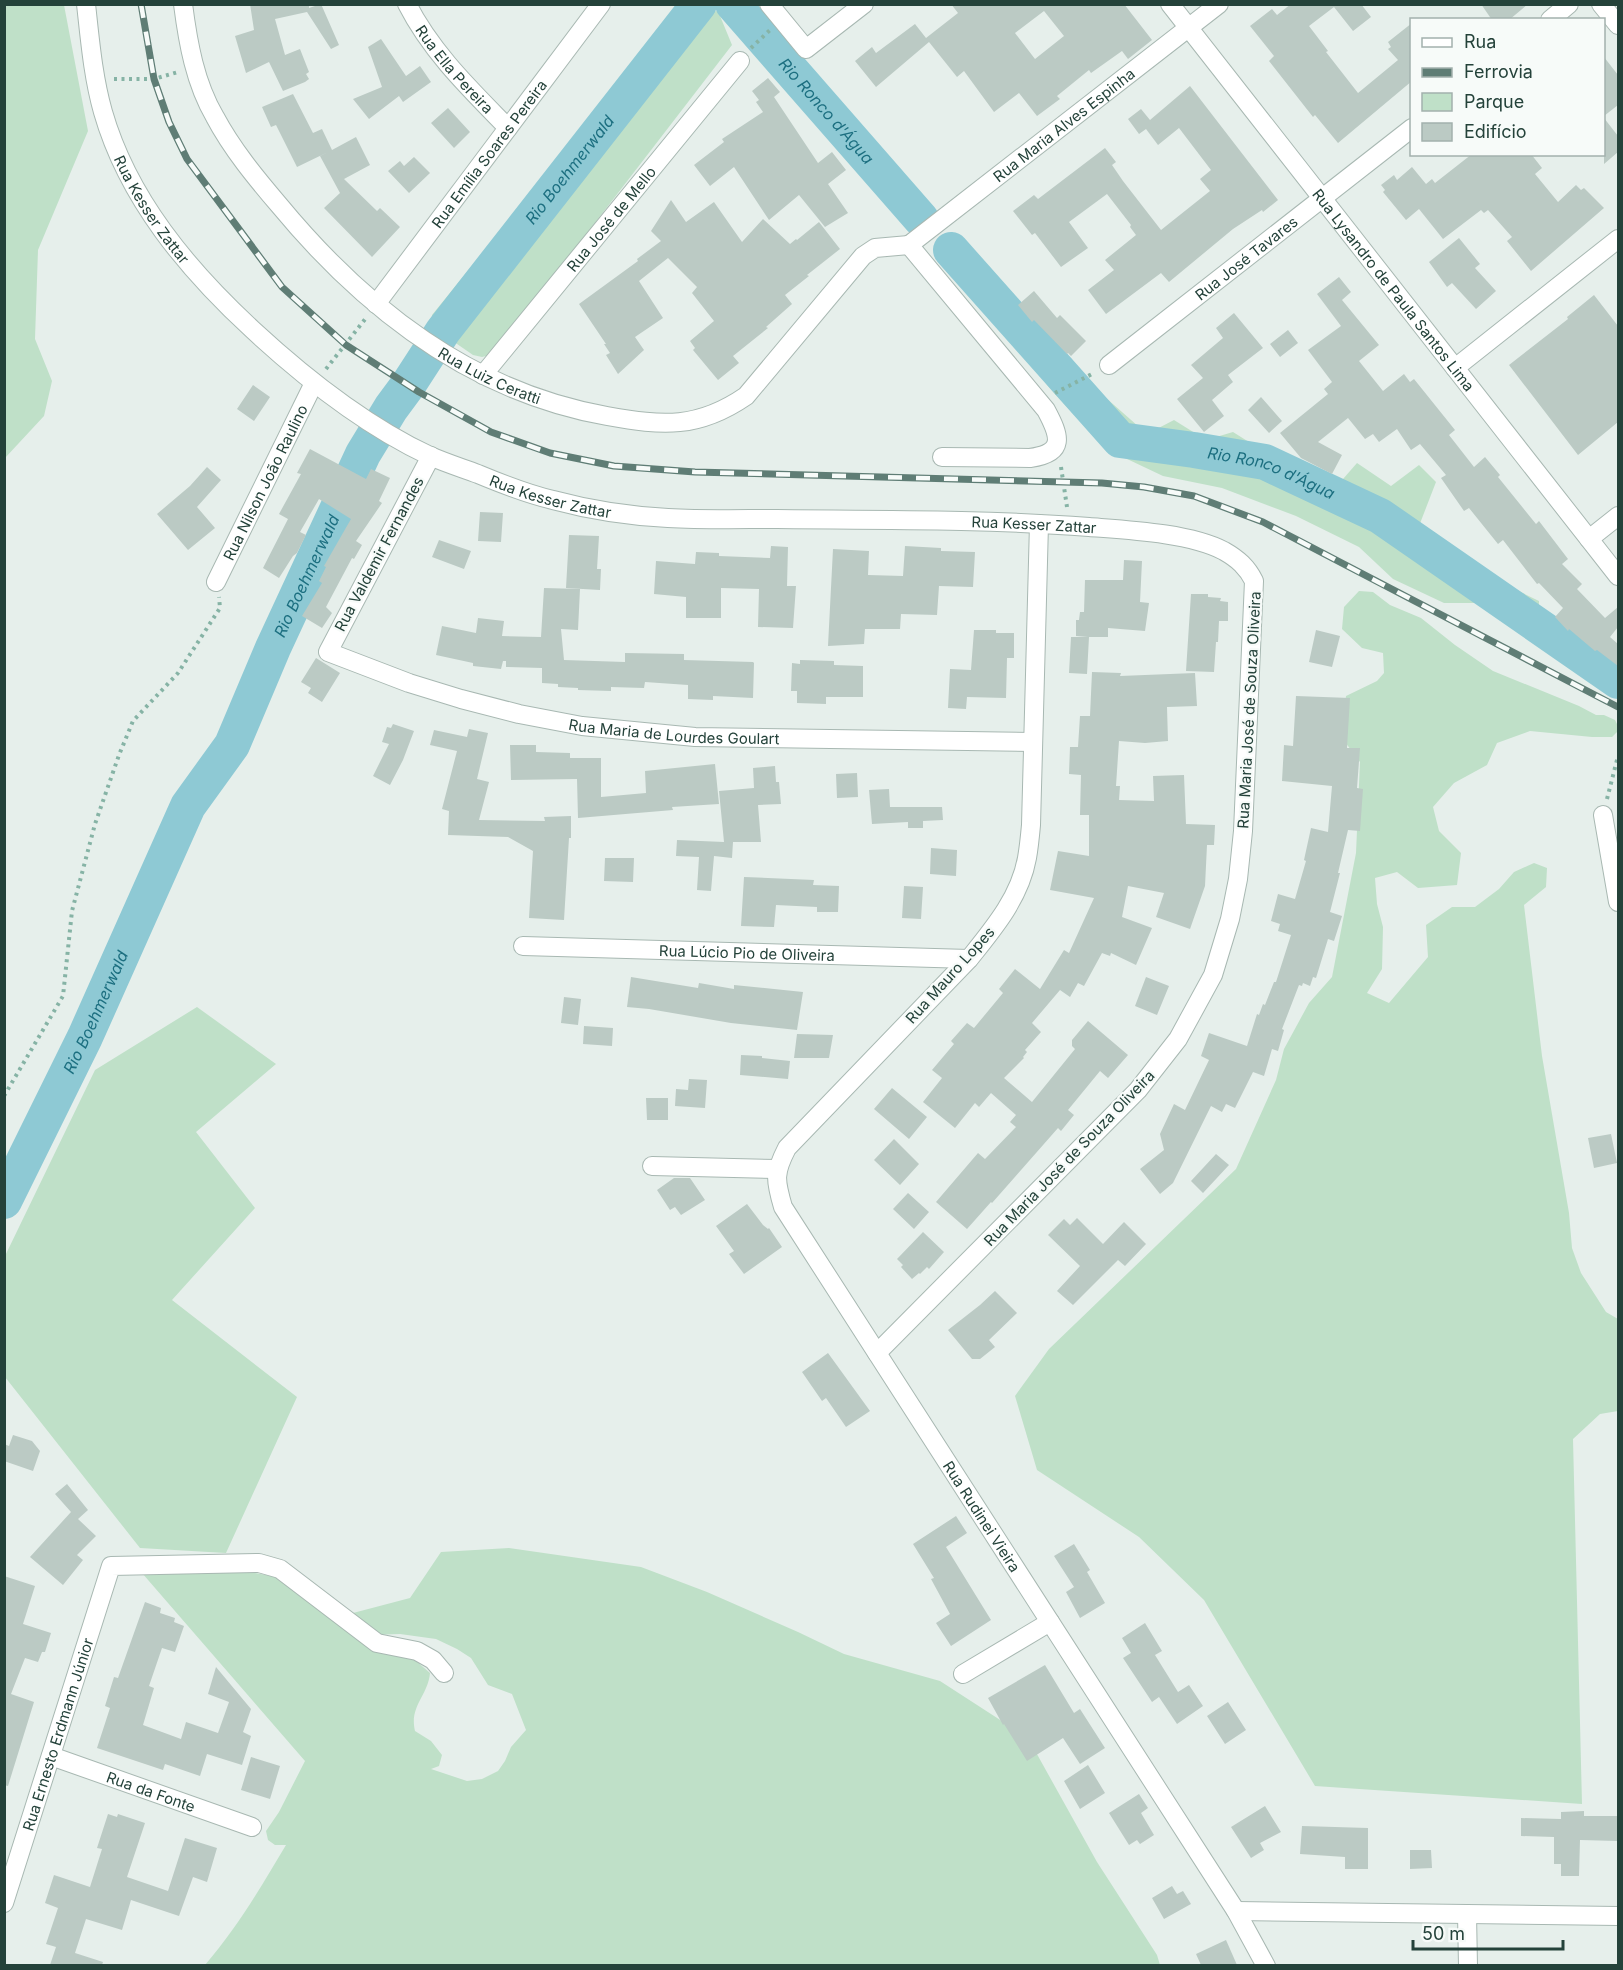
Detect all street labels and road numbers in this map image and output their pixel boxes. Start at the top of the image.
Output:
street label: Rua Ella Pereira [412,21,498,117]
street label: Rua Maria Alves Espinha [989,64,1138,186]
street label: Rua Emília Soares Pereira [427,76,551,232]
street label: Rua Kesser Zattar [110,152,194,268]
street label: Rua José de Mello [562,162,660,275]
street label: Rua Lysandro de Paula Santos Lima [1309,185,1479,395]
street label: Rua José Tavares [1191,212,1301,304]
street label: Rua Luiz Ceratti [435,343,543,408]
street label: Rua Nilson João Raulino [219,401,311,563]
street label: Rua Kesser Zattar [487,470,613,522]
street label: Rua Valdemir Fernandes [330,473,428,635]
street label: Rua Kesser Zattar [971,512,1097,537]
street label: Rua Maria José de Souza Oliveira [1233,591,1265,829]
street label: Rua Maria de Lourdes Goulart [567,714,780,748]
street label: Rua Mauro Lopes [901,923,999,1027]
street label: Rua Lúcio Pio de Oliveira [659,940,835,965]
street label: Rua Maria José de Souza Oliveira [980,1066,1158,1250]
street label: Rua Rudinei Vieira [939,1457,1025,1576]
street label: Rua Ernesto Erdmann Júnior [18,1635,97,1833]
street label: Rua da Fonte [104,1767,198,1816]

